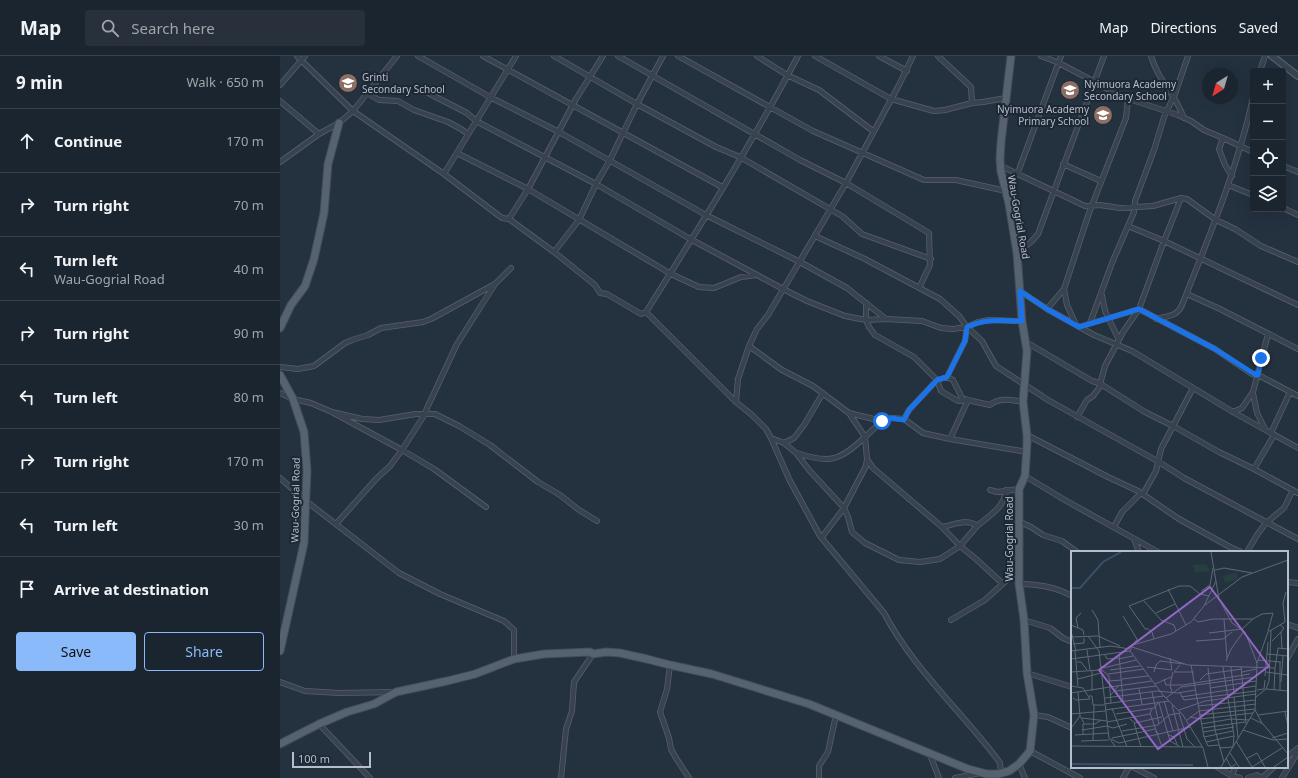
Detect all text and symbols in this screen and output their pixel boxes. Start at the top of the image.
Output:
search box [85,10,365,46]
text: Map [20,15,61,41]
icon: search [99,17,121,39]
text: Search here [131,18,215,38]
text: Map [1099,18,1128,37]
text: Directions [1150,18,1217,37]
text: Saved [1239,18,1278,37]
north arrow [1202,68,1238,104]
map controls [1250,68,1286,212]
button: + [1250,68,1286,104]
place label: Grinti Secondary School [362,70,445,96]
text: 9 min [16,71,63,94]
school or university icon: Grinti Secondary School [337,72,359,94]
text: Walk · 650 m [186,73,264,91]
place label: Nyimuora Academy Secondary School [1084,77,1177,103]
school or university icon: Nyimuora Academy Secondary School [1059,79,1081,101]
place label: Nyimuora Academy Primary School [997,102,1090,128]
school or university icon: Nyimuora Academy Primary School [1092,104,1114,126]
button: − [1250,104,1286,140]
icon: ahead [16,130,38,152]
text: Continue [54,131,122,151]
text: 170 m [226,132,264,150]
button: locate [1250,140,1286,176]
street label: Wau-Gogrial Road [1005,174,1033,260]
button: layers [1250,176,1286,212]
icon: right [16,194,38,216]
text: Turn right [54,195,129,215]
text: 70 m [234,196,264,214]
text: Turn left [54,250,118,270]
icon: left [16,258,38,280]
text: 40 m [234,260,264,278]
text: Wau-Gogrial Road [54,270,165,288]
icon: right [16,322,38,344]
text: Turn right [54,323,129,343]
text: 90 m [234,324,264,342]
route end [1252,349,1270,367]
icon: left [16,386,38,408]
text: Turn left [54,387,118,407]
text: 80 m [234,388,264,406]
route start [873,412,891,430]
icon: right [16,450,38,472]
text: Turn right [54,451,129,471]
text: 170 m [226,452,264,470]
street label: Wau-Gogrial Road [287,457,303,543]
street label: Wau-Gogrial Road [1002,496,1016,582]
icon: left [16,514,38,536]
text: Turn left [54,515,118,535]
text: 30 m [234,516,264,534]
inset map [1071,551,1288,768]
icon: arrive [16,578,38,600]
text: Arrive at destination [54,579,209,599]
button: Save [16,632,136,671]
button: Share [144,632,264,671]
scale bar [292,750,371,769]
text: 100 m [298,751,330,766]

